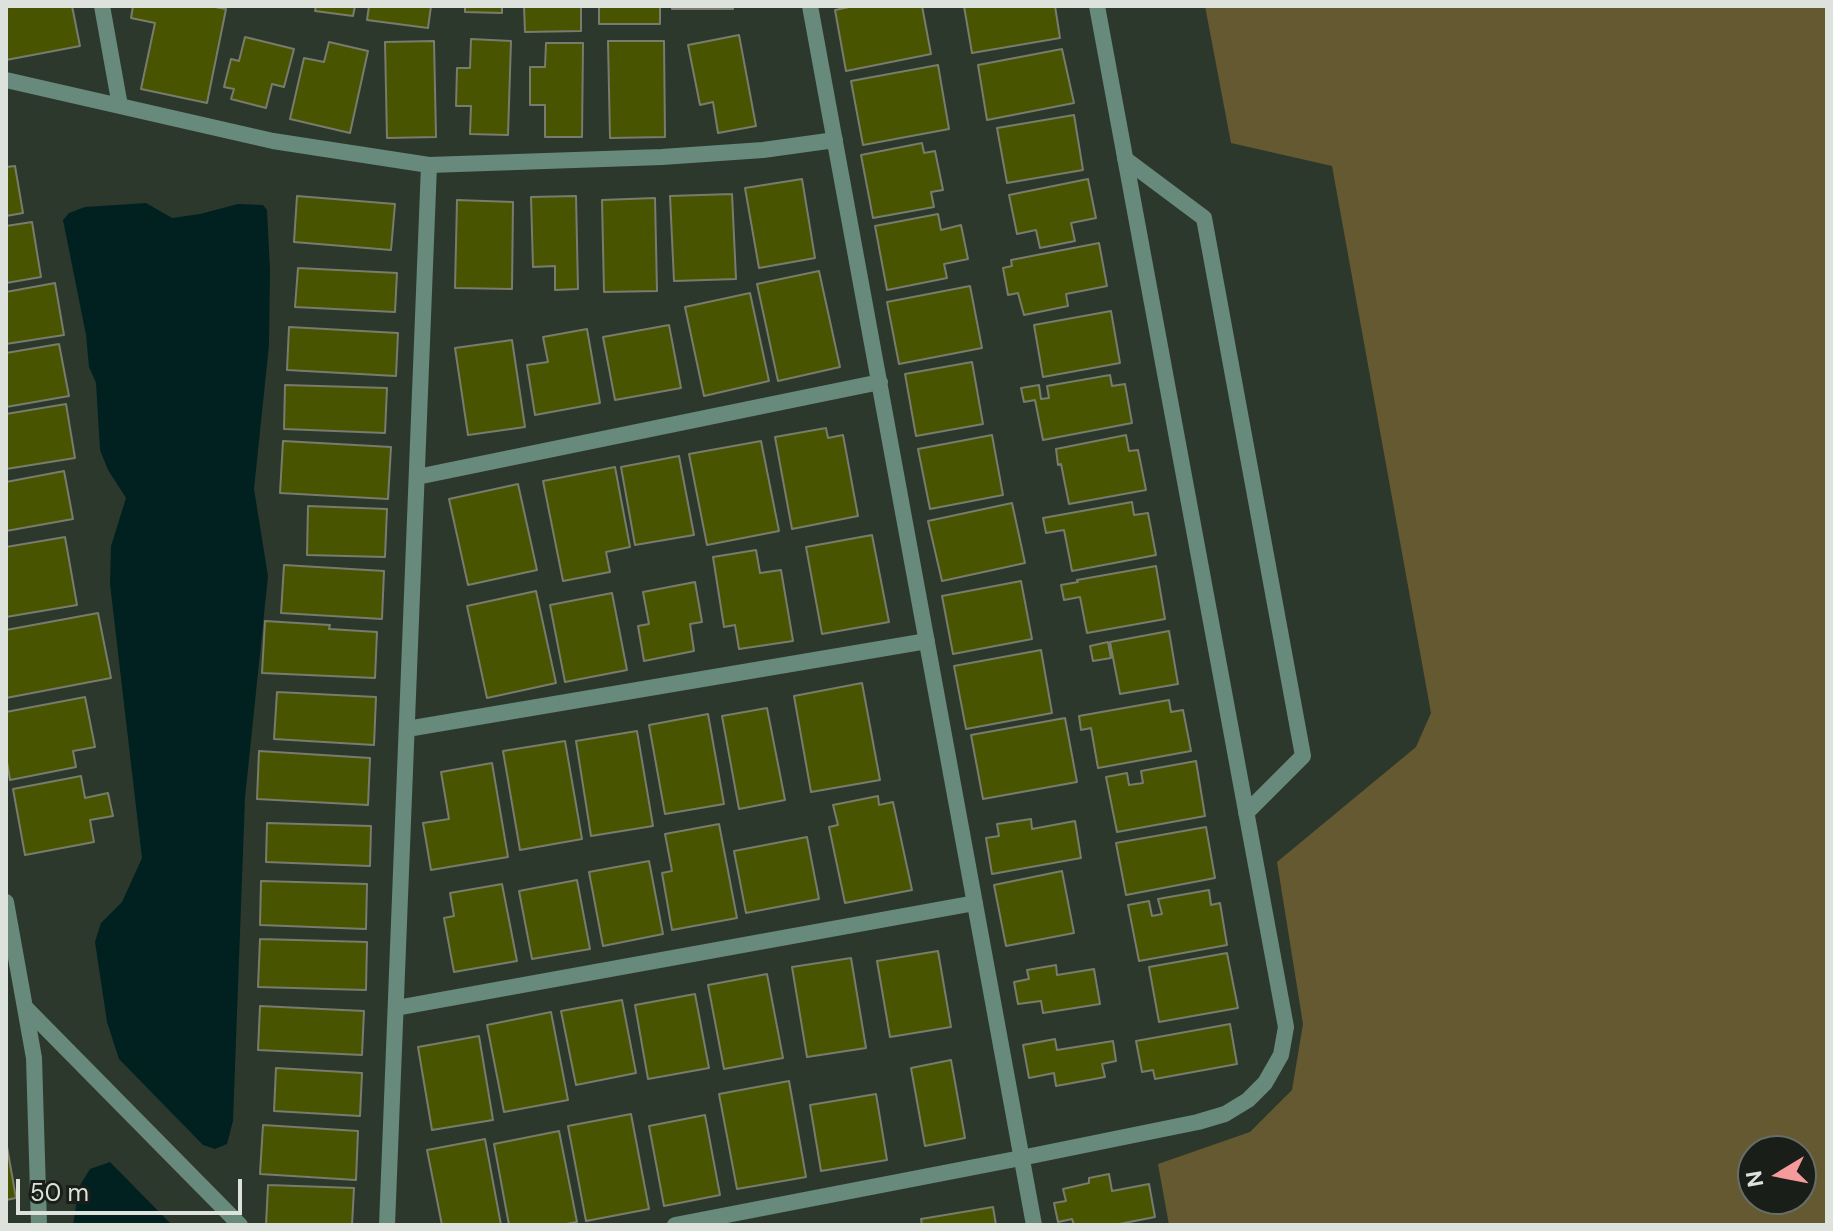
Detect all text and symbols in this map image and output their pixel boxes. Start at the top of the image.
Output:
north arrow [1737,1135,1817,1215]
scale bar [20,1163,246,1213]
text: N [1739,1168,1771,1189]
text: 50 m [30,1177,89,1208]

